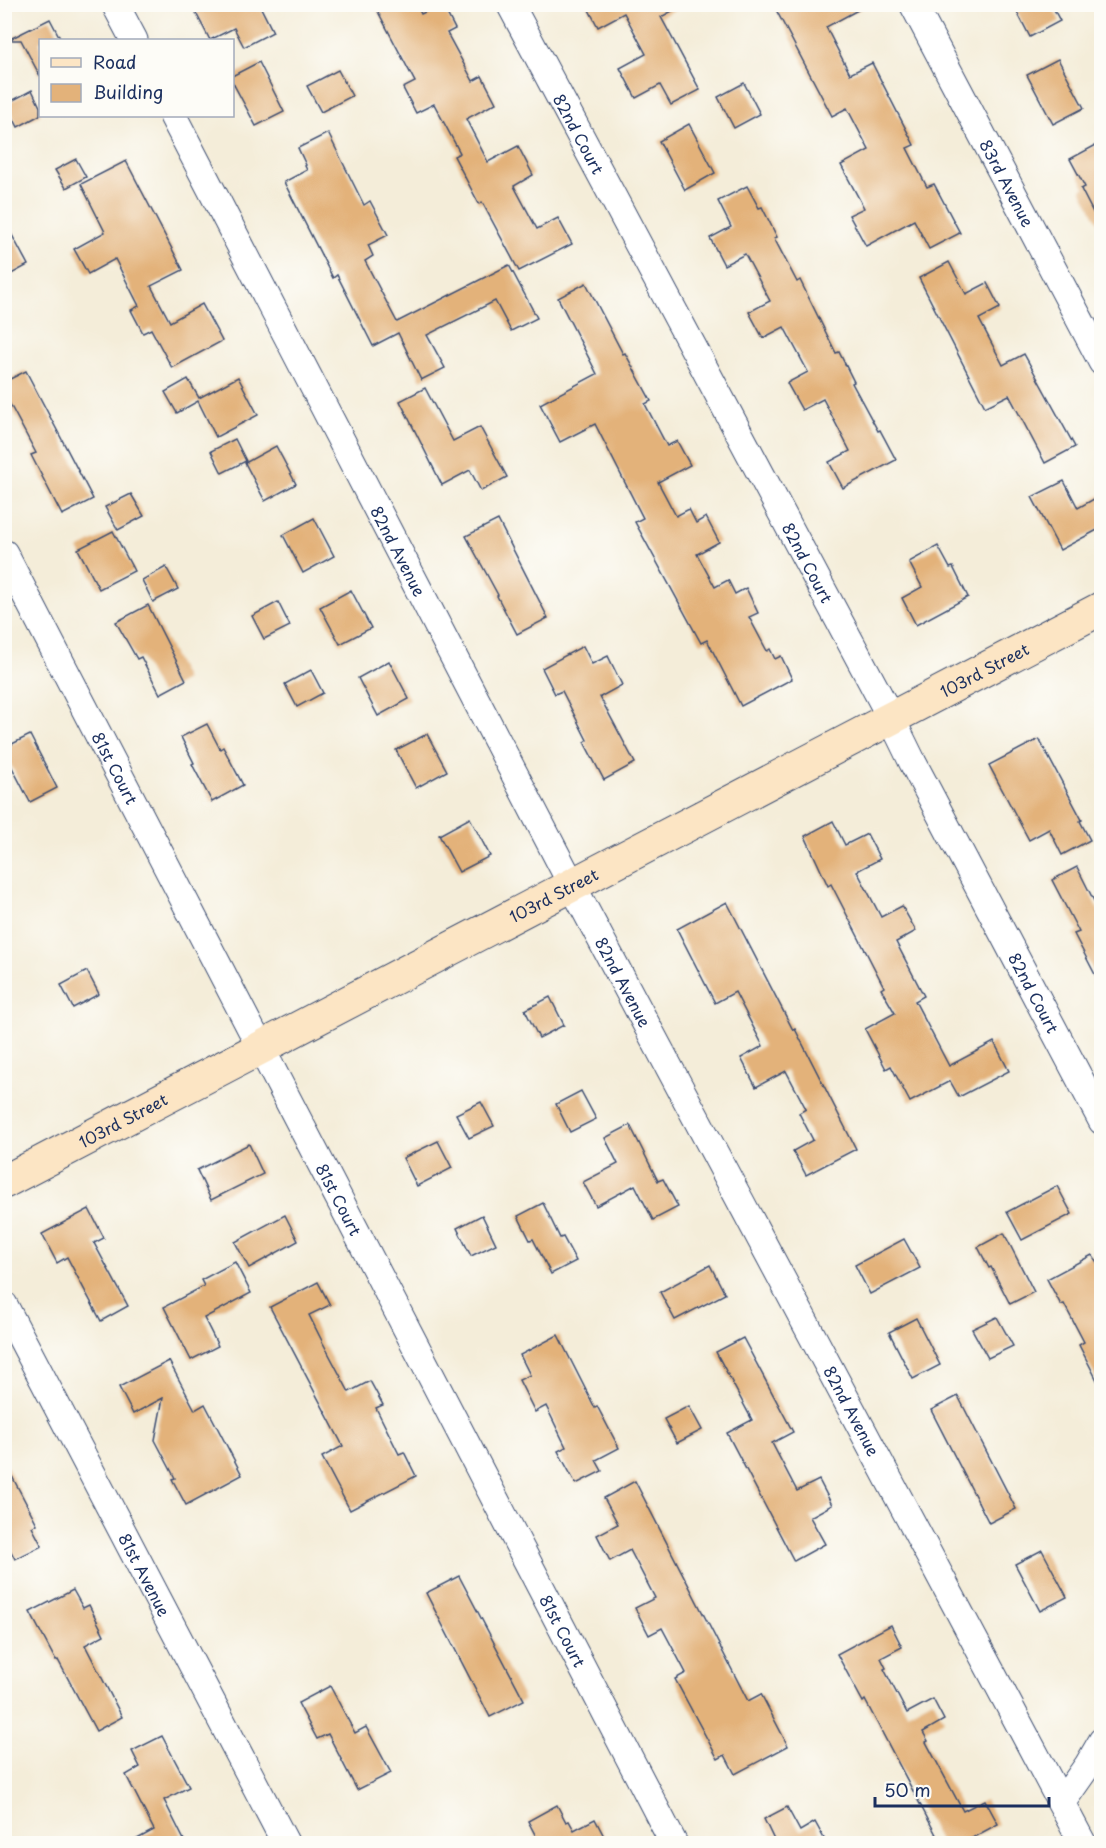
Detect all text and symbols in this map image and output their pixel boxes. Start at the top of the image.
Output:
legend [39,39,234,117]
text: Road [93,48,137,75]
text: Building [93,78,163,105]
street label: 82nd Court [548,89,611,178]
street label: 83rd Avenue [974,135,1040,231]
street label: 82nd Avenue [365,502,432,601]
street label: 82nd Court [777,518,839,607]
street label: 103rd Street [935,636,1033,703]
street label: 81st Court [87,727,144,809]
street label: 103rd Street [505,861,603,928]
street label: 82nd Avenue [590,932,658,1031]
street label: 82nd Court [1003,948,1066,1037]
street label: 103rd Street [74,1087,172,1153]
street label: 81st Court [311,1159,368,1240]
street label: 82nd Avenue [818,1361,886,1460]
street label: 81st Avenue [113,1529,177,1620]
street label: 81st Court [534,1590,592,1671]
scale bar [875,1770,1049,1808]
text: 50 m [884,1776,931,1803]

